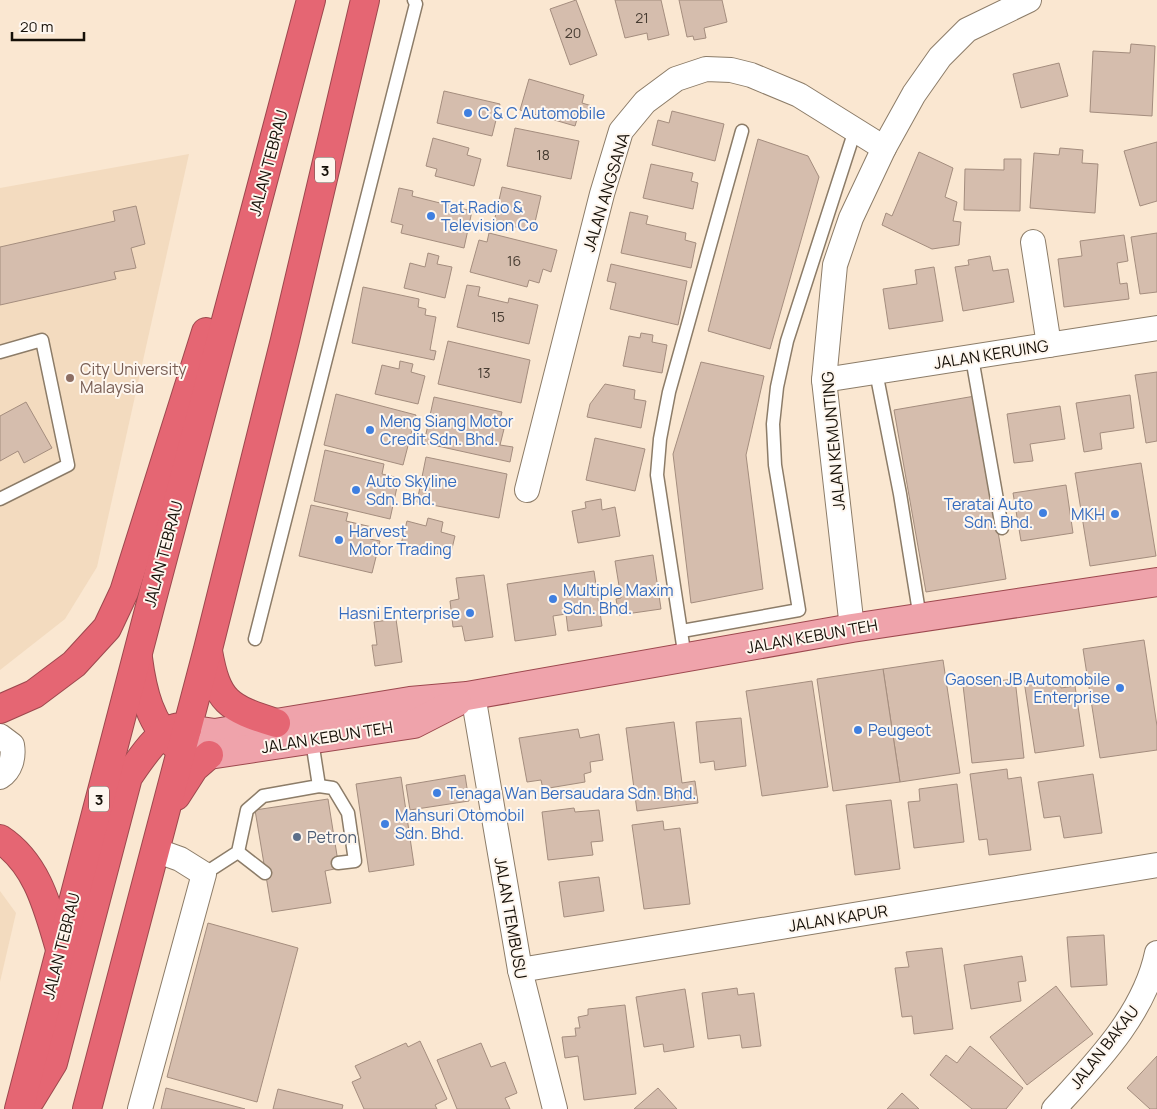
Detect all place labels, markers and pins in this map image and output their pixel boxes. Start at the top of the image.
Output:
place label: C & C Automobile [478,102,605,124]
marker: C & C Automobile [462,107,474,119]
place label: Tat Radio & Television Co [441,196,538,236]
marker: Tat Radio & Television Co [425,210,437,222]
place label: City University Malaysia [80,358,187,398]
marker: City University Malaysia [64,372,76,384]
place label: Meng Siang Motor Credit Sdn. Bhd. [380,410,514,450]
marker: Meng Siang Motor Credit Sdn. Bhd. [364,424,376,436]
place label: Auto Skyline Sdn. Bhd. [366,470,457,510]
marker: Auto Skyline Sdn. Bhd. [350,484,362,496]
place label: Teratai Auto Sdn. Bhd. [944,493,1033,533]
place label: MKH [1071,503,1105,525]
marker: Teratai Auto Sdn. Bhd. [1037,507,1049,519]
marker: MKH [1109,508,1121,520]
place label: Harvest Motor Trading [349,520,452,560]
marker: Harvest Motor Trading [333,534,345,546]
place label: Multiple Maxim Sdn. Bhd. [563,579,674,619]
marker: Multiple Maxim Sdn. Bhd. [547,593,559,605]
place label: Hasni Enterprise [339,602,460,624]
marker: Hasni Enterprise [464,607,476,619]
place label: Gaosen JB Automobile Enterprise [945,668,1110,708]
marker: Gaosen JB Automobile Enterprise [1114,682,1126,694]
place label: Peugeot [868,719,931,741]
marker: Peugeot [852,724,864,736]
place label: Tenaga Wan Bersaudara Sdn. Bhd. [447,782,696,804]
marker: Tenaga Wan Bersaudara Sdn. Bhd. [431,787,443,799]
place label: Mahsuri Otomobil Sdn. Bhd. [395,804,525,844]
marker: Mahsuri Otomobil Sdn. Bhd. [379,818,391,830]
place label: Petron [307,826,357,848]
marker: Petron [291,831,303,843]

